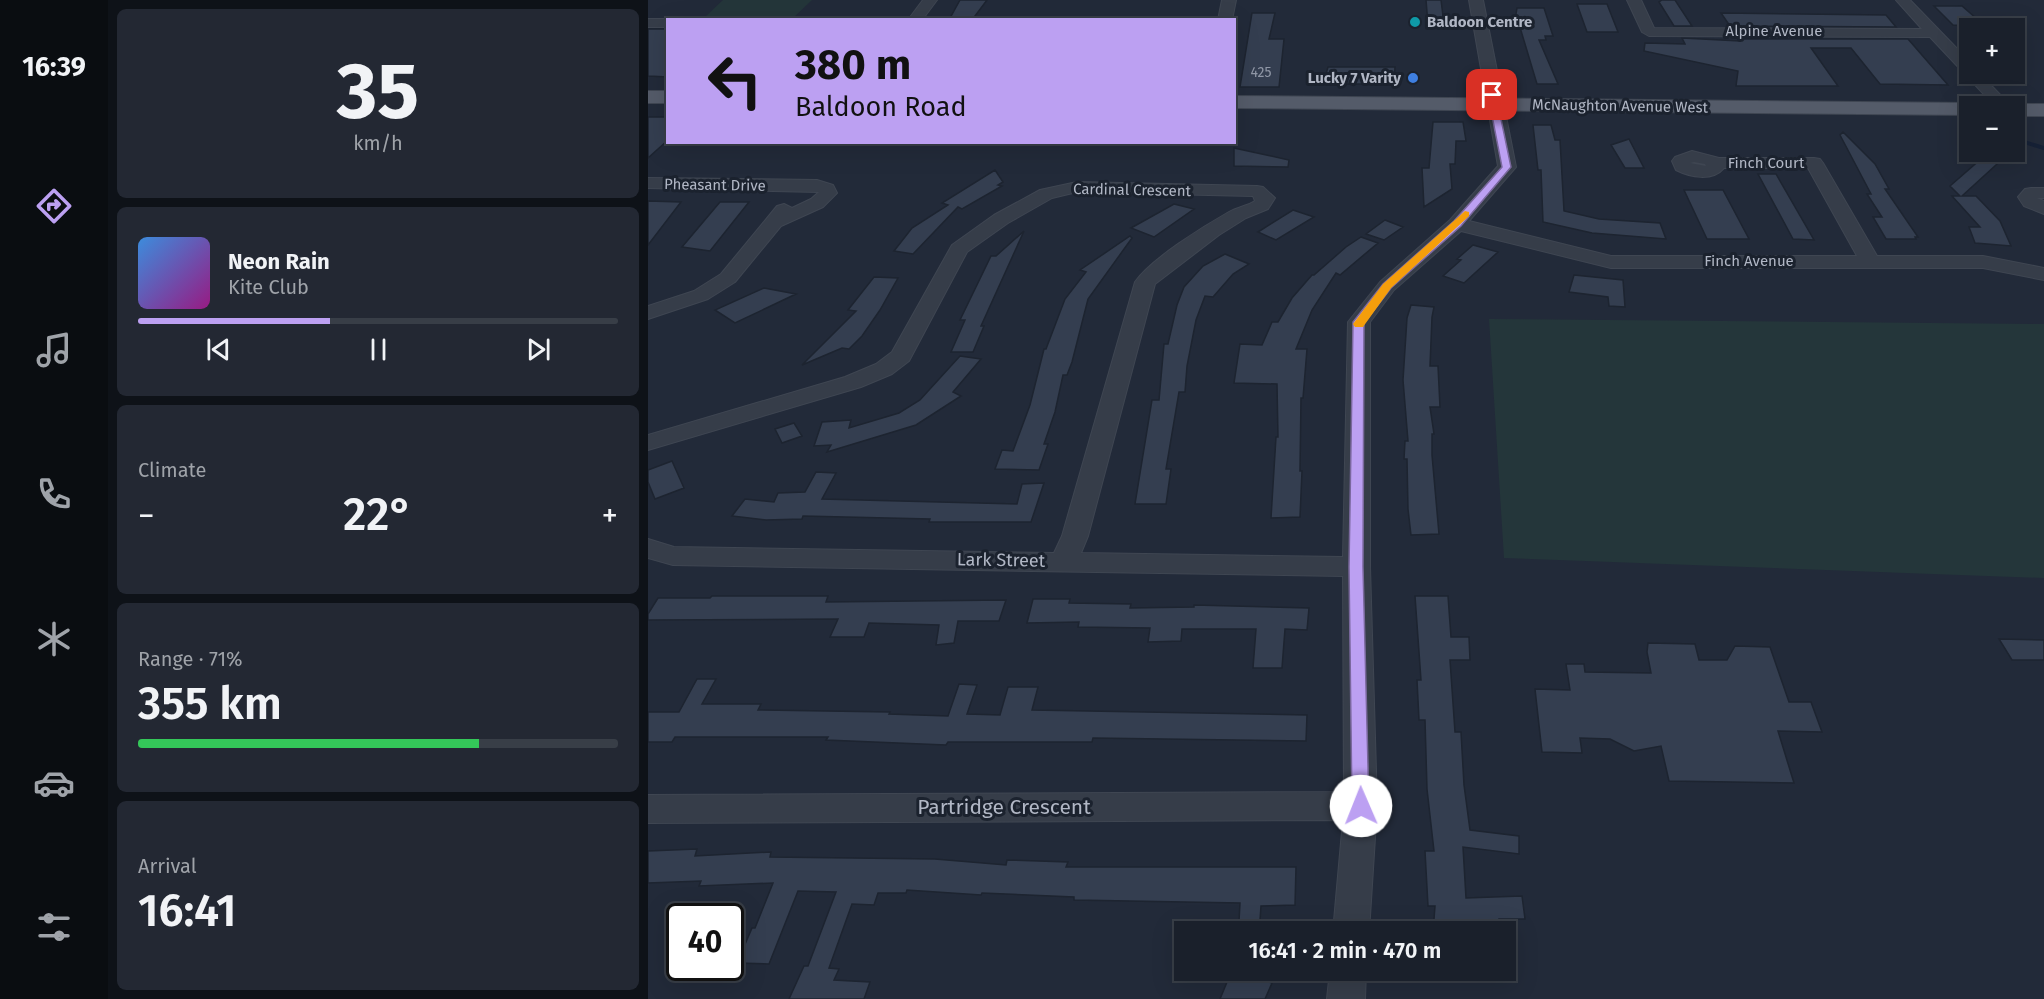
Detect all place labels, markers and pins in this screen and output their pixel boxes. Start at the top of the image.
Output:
place label: Baldoon Centre [1427,13,1532,31]
marker: Baldoon Centre [1408,15,1422,29]
place label: Lucky 7 Varity [1308,69,1401,87]
pin [1466,69,1517,120]
marker: Lucky 7 Varity [1406,71,1420,85]

